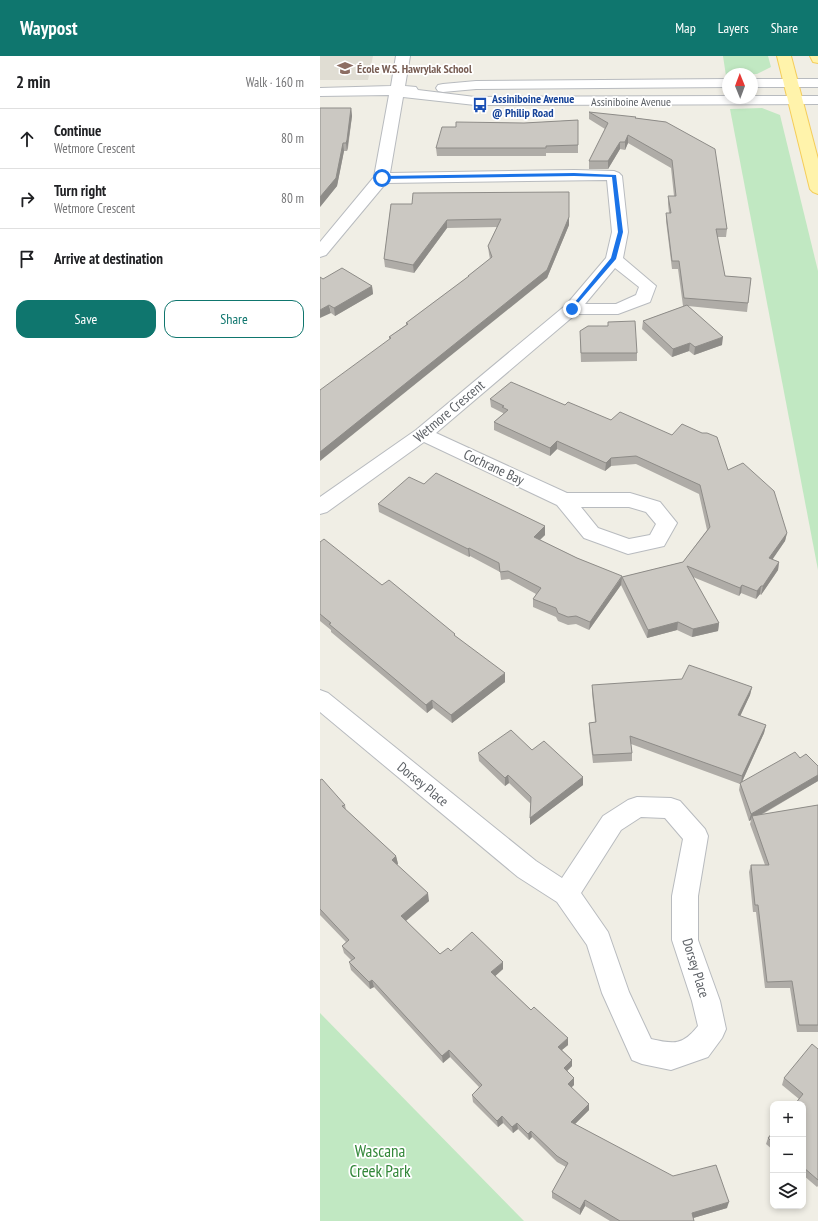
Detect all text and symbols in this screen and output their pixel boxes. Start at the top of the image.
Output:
text: Waypost [20,16,77,40]
text: Map [675,19,696,37]
text: Layers [718,19,749,37]
text: Share [771,19,798,37]
school or university icon: École W.S. Hawrylak School [336,59,354,77]
place label: École W.S. Hawrylak School [357,61,472,76]
north arrow [722,68,758,104]
text: 2 min [16,71,50,93]
text: Walk · 160 m [246,74,304,91]
place label: Assiniboine Avenue @ Philip Road [491,91,574,120]
street label: Assiniboine Avenue [591,94,671,109]
bus stop icon: Assiniboine Avenue @ Philip Road [471,96,489,114]
text: Continue [54,121,101,140]
icon: ahead [16,128,38,150]
text: 80 m [281,130,304,147]
text: Wetmore Crescent [54,140,135,157]
route start [373,169,391,187]
text: Turn right [54,181,106,200]
icon: right [16,188,38,210]
text: 80 m [281,190,304,207]
text: Wetmore Crescent [54,200,135,217]
icon: arrive [16,248,38,270]
text: Arrive at destination [54,249,163,268]
button: Save [16,300,156,338]
button: Share [164,300,304,338]
route end [563,300,581,318]
street label: Wetmore Crescent [410,376,488,446]
street label: Cochrane Bay [461,445,528,489]
street label: Dorsey Place [394,758,453,810]
street label: Dorsey Place [678,936,714,1000]
map controls [770,1101,806,1209]
button: + [770,1101,806,1137]
button: − [770,1137,806,1173]
park label: Wascana Creek Park [349,1140,411,1182]
button: layers [770,1173,806,1209]

